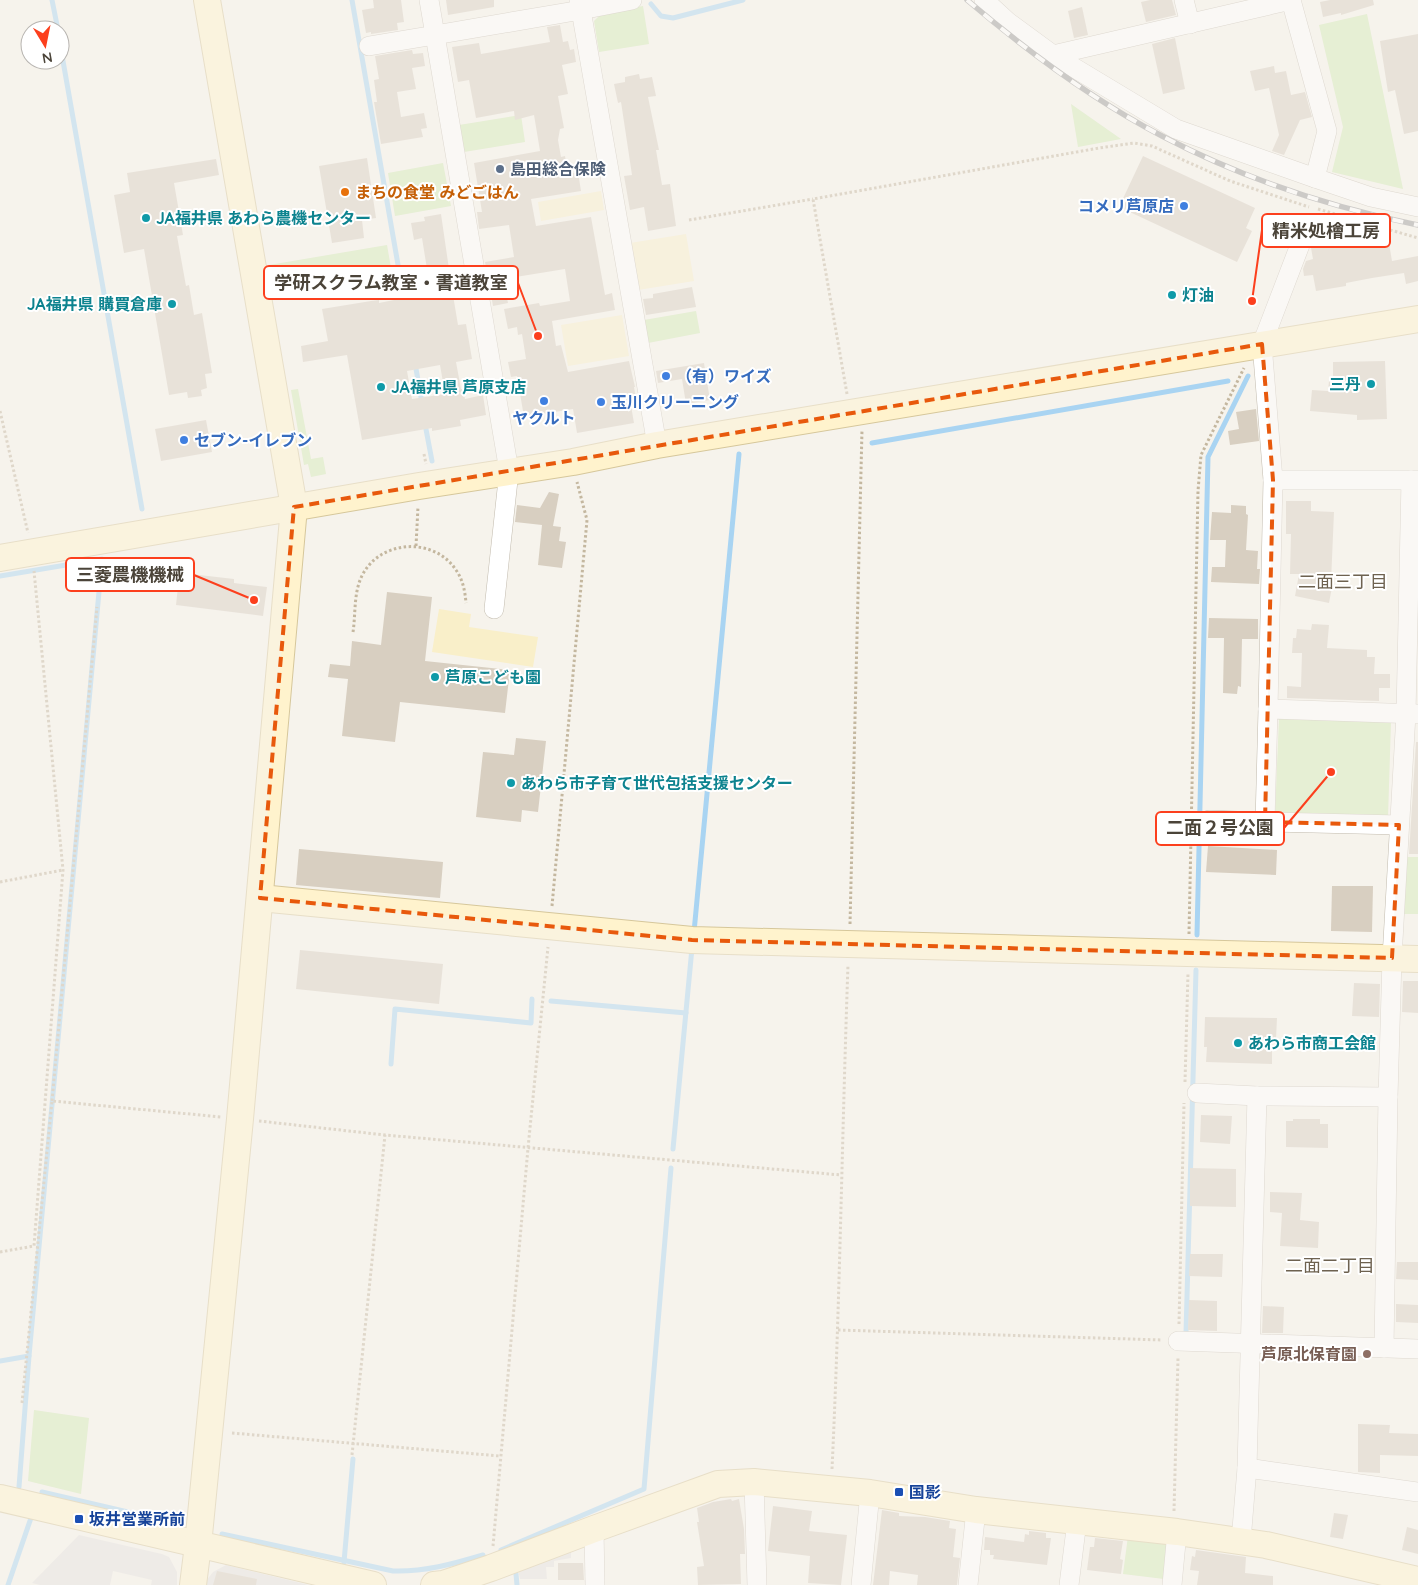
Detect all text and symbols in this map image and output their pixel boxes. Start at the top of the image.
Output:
north arrow [20,20,70,70]
text: N [41,48,54,68]
place label: 島田総合保険 [510,159,606,179]
marker: 島田総合保険 [494,163,506,175]
place label: まちの食堂 みどごはん [355,182,519,202]
marker: まちの食堂 みどごはん [339,186,351,198]
place label: コメリ芦原店 [1078,196,1174,216]
marker: コメリ芦原店 [1178,200,1190,212]
place label: JA福井県 あわら農機センター [156,208,371,228]
marker: JA福井県 あわら農機センター [140,212,152,224]
callout: 精米処檜工房 [1262,214,1390,247]
text: 精米処檜工房 [1272,219,1380,242]
callout: 学研スクラム教室・書道教室 [264,266,518,299]
text: 学研スクラム教室・書道教室 [274,271,508,294]
place label: 灯油 [1182,285,1214,305]
marker: 灯油 [1166,289,1178,301]
place label: JA福井県 購買倉庫 [27,294,162,314]
marker: JA福井県 購買倉庫 [166,298,178,310]
place label: （有）ワイズ [676,366,772,386]
marker: （有）ワイズ [660,370,672,382]
place label: 三丹 [1329,374,1361,394]
place label: JA福井県 芦原支店 [391,377,526,397]
marker: 三丹 [1365,378,1377,390]
marker: JA福井県 芦原支店 [375,381,387,393]
place label: 玉川クリーニング [611,392,739,412]
marker: ヤクルト [538,395,550,407]
marker: 玉川クリーニング [595,396,607,408]
place label: ヤクルト [512,408,576,428]
place label: セブン-イレブン [194,430,312,450]
marker: セブン-イレブン [178,434,190,446]
callout: 三菱農機機械 [66,558,194,591]
text: 三菱農機機械 [76,563,184,586]
district label: 二面三丁目 [1298,570,1388,593]
place label: 芦原こども園 [445,667,541,687]
marker: 芦原こども園 [429,671,441,683]
place label: あわら市子育て世代包括支援センター [521,773,793,793]
marker: あわら市子育て世代包括支援センター [505,777,517,789]
callout: 二面２号公園 [1156,812,1284,845]
text: 二面２号公園 [1166,816,1274,839]
place label: あわら市商工会館 [1248,1033,1376,1053]
marker: あわら市商工会館 [1232,1037,1244,1049]
district label: 二面二丁目 [1285,1254,1375,1277]
place label: 芦原北保育園 [1261,1344,1357,1364]
marker: 芦原北保育園 [1361,1348,1373,1360]
place label: 国影 [909,1482,941,1502]
marker: 国影 [893,1486,905,1498]
place label: 坂井営業所前 [89,1509,185,1529]
marker: 坂井営業所前 [73,1513,85,1525]

